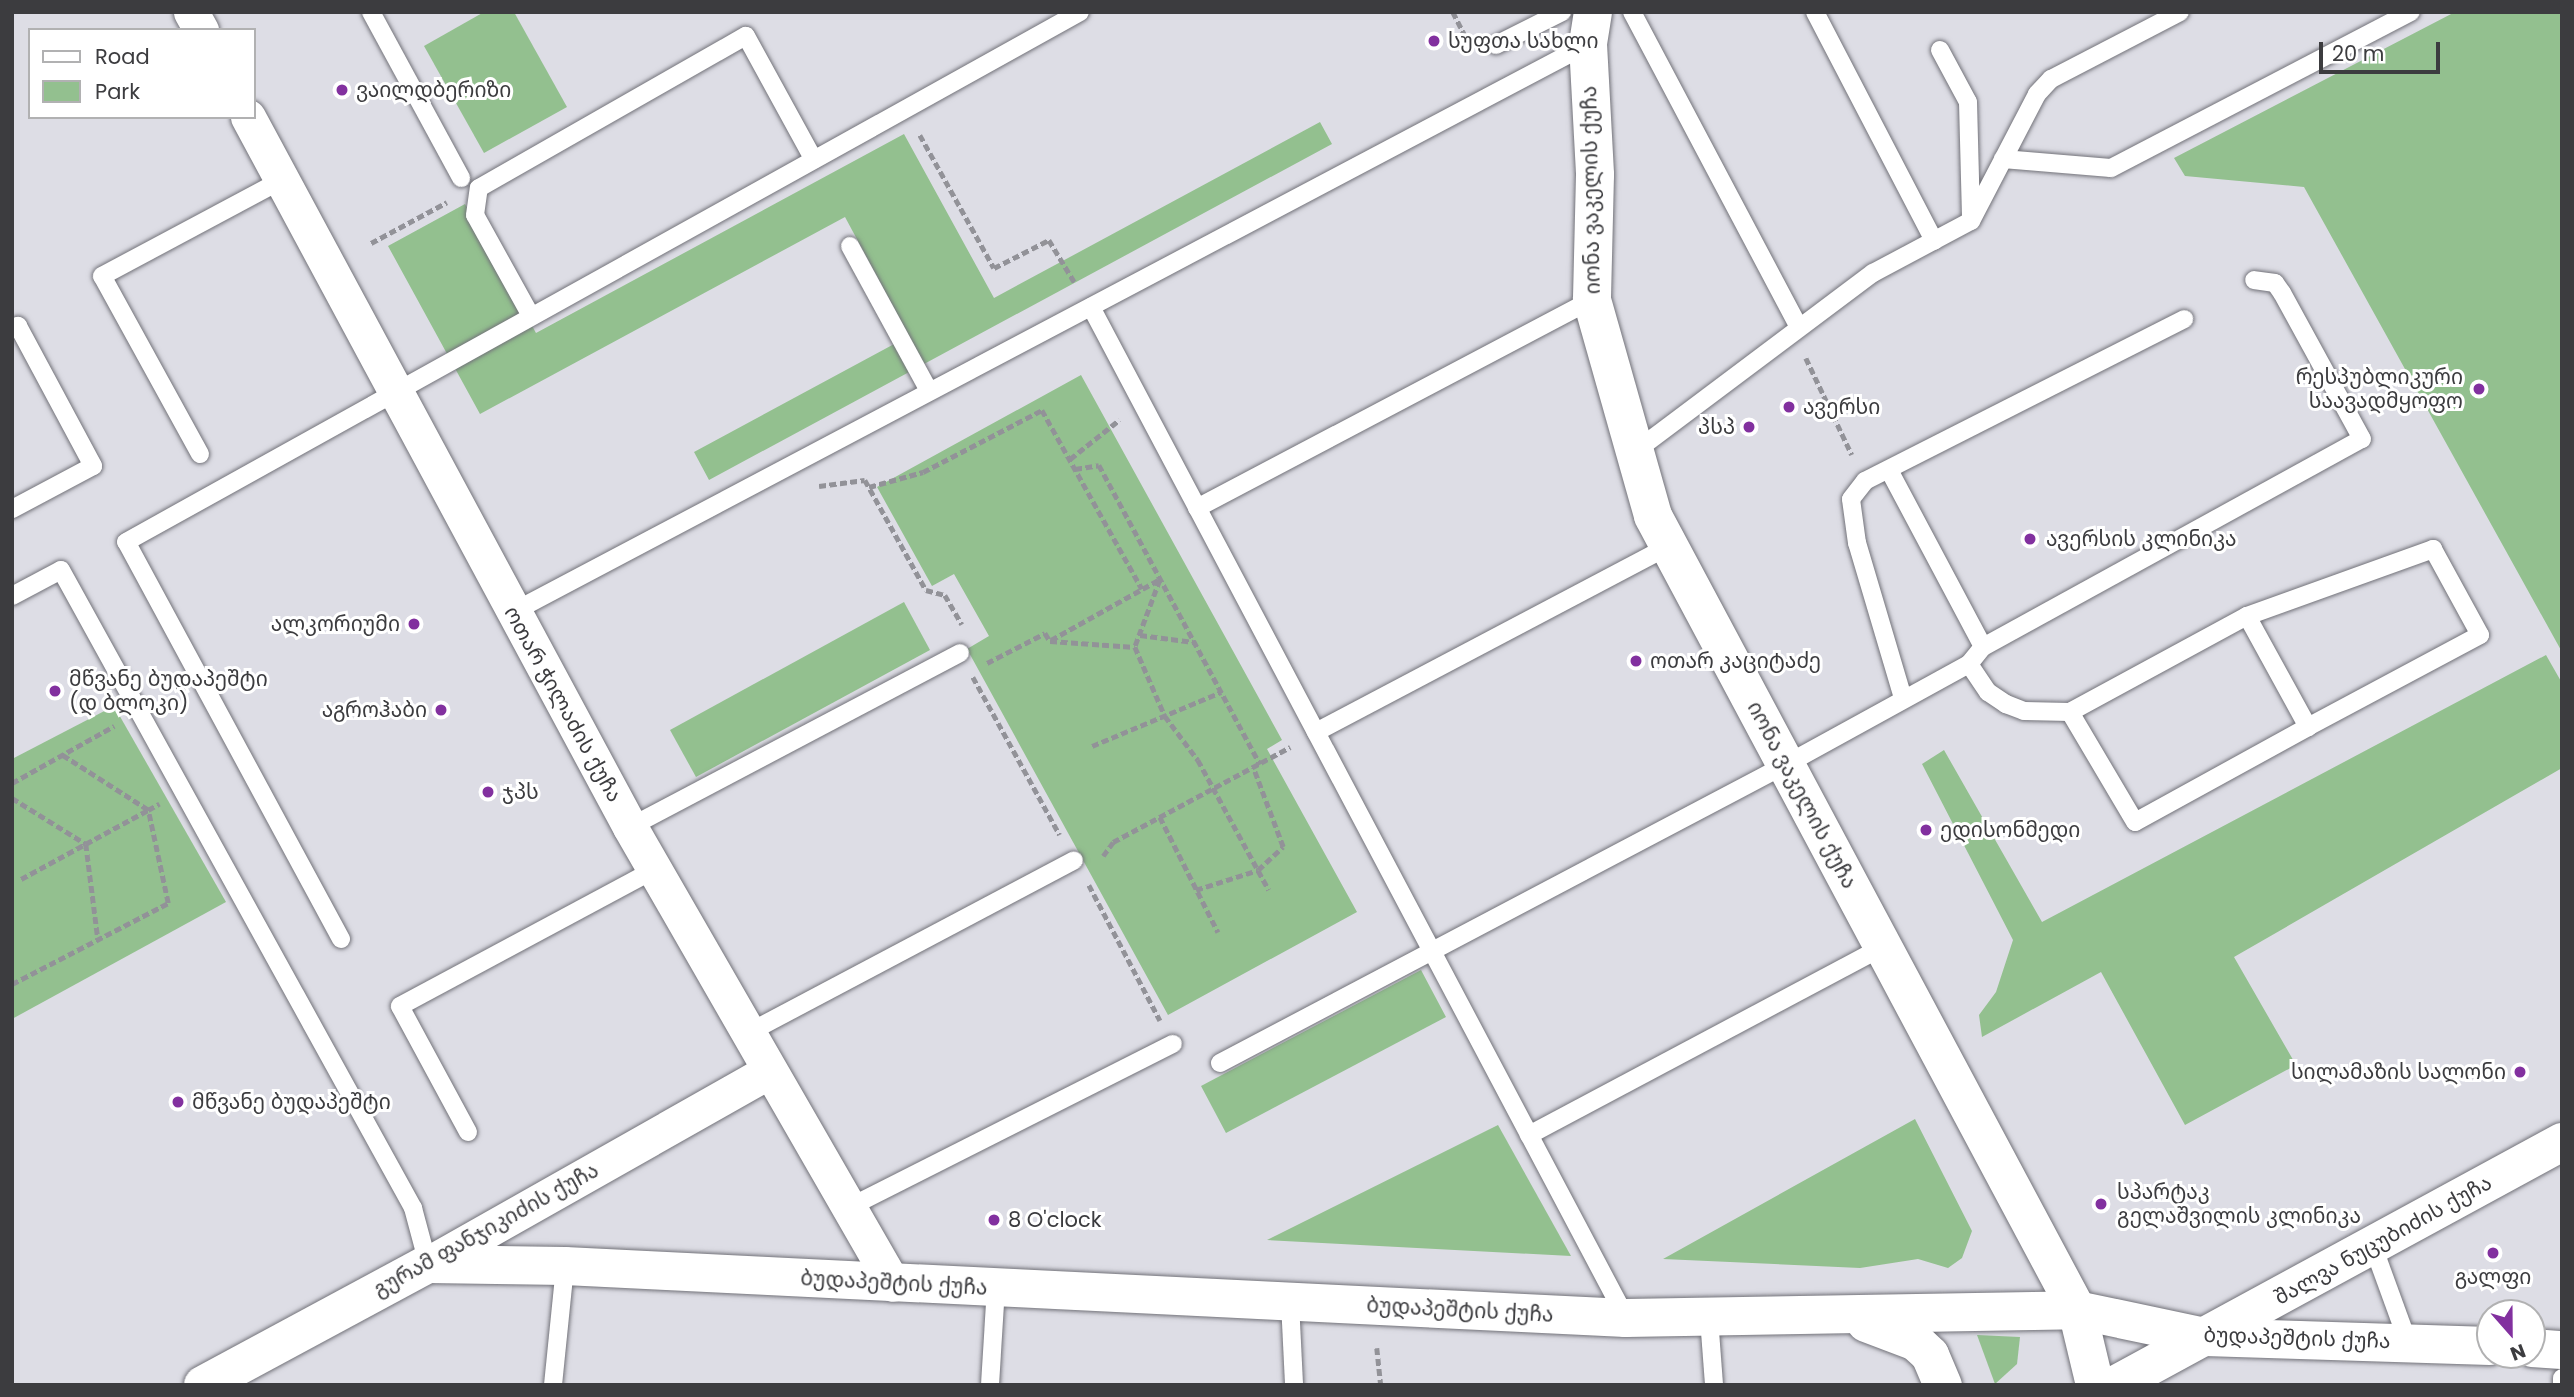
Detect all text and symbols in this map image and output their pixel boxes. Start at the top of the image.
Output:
legend [28,28,256,119]
place label: სუფთა სახლი [1448,28,1599,54]
scale bar [2322,28,2443,72]
marker: სუფთა სახლი [1426,33,1442,49]
text: 20 m [2332,39,2385,68]
text: Road [95,42,150,71]
text: Park [95,77,140,106]
place label: ვაილდბერიზი [356,77,511,103]
marker: ვაილდბერიზი [334,82,350,98]
street label: იონა ვაკელის ქუჩა [1577,85,1605,295]
place label: რესპუბლიკური საავადმყოფო [2296,364,2463,414]
marker: რესპუბლიკური საავადმყოფო [2469,379,2489,399]
place label: ავერსი [1803,394,1880,420]
marker: ავერსი [1781,399,1797,415]
place label: პსპ [1698,414,1735,440]
marker: პსპ [1741,419,1757,435]
place label: ავერსის კლინიკა [2046,526,2237,552]
marker: ავერსის კლინიკა [2020,529,2040,549]
street label: ოთარ ჭილაძის ქუჩა [499,602,627,806]
place label: ალკორიუმი [271,611,400,637]
marker: ალკორიუმი [406,616,422,632]
place label: ოთარ კაციტაძე [1650,648,1821,674]
marker: ოთარ კაციტაძე [1628,653,1644,669]
place label: მწვანე ბუდაპეშტი (დ ბლოკი) [69,666,268,716]
marker: მწვანე ბუდაპეშტი (დ ბლოკი) [47,683,63,699]
place label: აგროჰაბი [322,697,427,723]
street label: იონა ვაკელის ქუჩა [1742,697,1862,893]
marker: აგროჰაბი [433,702,449,718]
place label: ჯპს [502,779,539,805]
marker: ჯპს [480,784,496,800]
place label: ედისონმედი [1940,817,2080,843]
marker: ედისონმედი [1918,822,1934,838]
place label: სილამაზის სალონი [2291,1059,2506,1085]
marker: სილამაზის სალონი [2512,1064,2528,1080]
place label: მწვანე ბუდაპეშტი [192,1089,391,1115]
marker: მწვანე ბუდაპეშტი [170,1094,186,1110]
street label: გურამ ფანჯიკიძის ქუჩა [369,1158,603,1302]
street label: შალვა ნუცუბიძის ქუჩა [2270,1170,2496,1310]
place label: სპარტაკ გელაშვილის კლინიკა [2117,1179,2361,1229]
marker: სპარტაკ გელაშვილის კლინიკა [2091,1194,2111,1214]
place label: 8 O'clock [1008,1207,1102,1233]
marker: 8 O'clock [986,1212,1002,1228]
marker: გალფი [2485,1245,2501,1261]
place label: გალფი [2455,1264,2531,1290]
street label: ბუდაპეშტის ქუჩა [800,1266,988,1300]
street label: ბუდაპეშტის ქუჩა [1366,1293,1554,1327]
north arrow [2476,1299,2546,1369]
street label: ბუდაპეშტის ქუჩა [2203,1322,2391,1354]
text: N [2506,1337,2530,1367]

